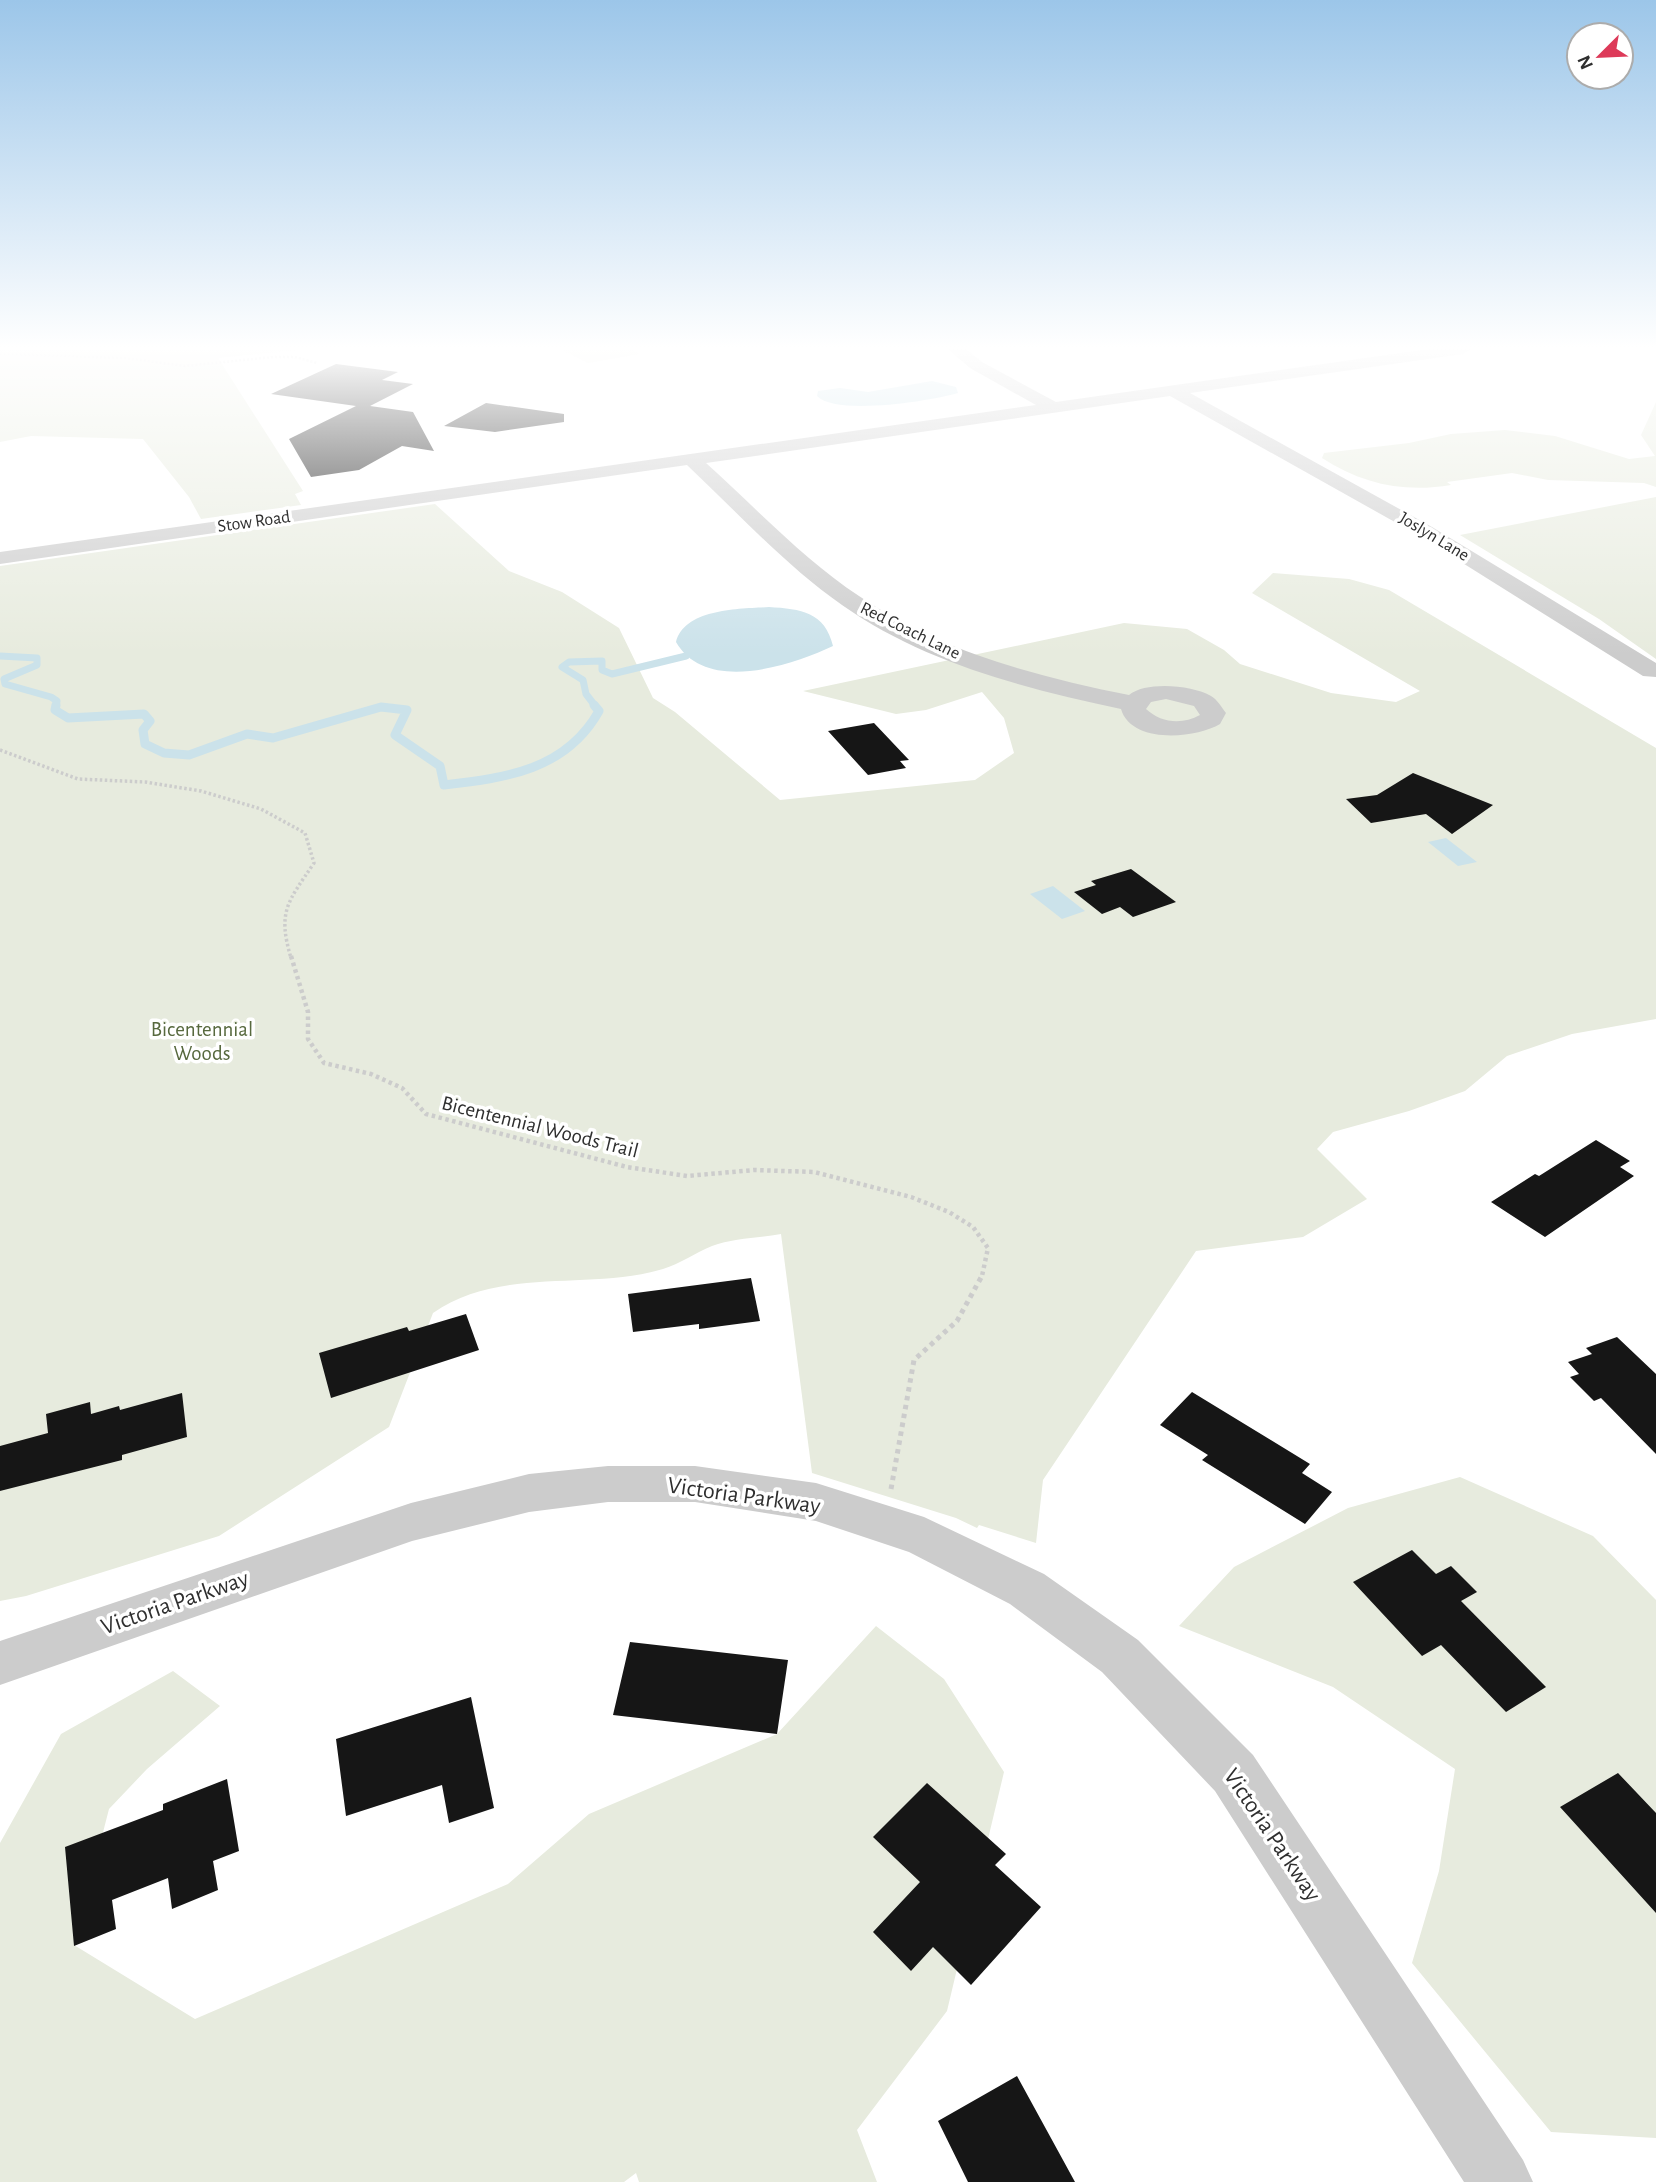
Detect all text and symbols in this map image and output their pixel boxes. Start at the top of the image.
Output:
north arrow [1565,21,1635,91]
text: N [1574,52,1597,72]
street label: Stow Road [216,508,292,536]
street label: Joslyn Lane [1396,509,1472,565]
street label: Red Coach Lane [857,599,963,663]
park label: Bicentennial Woods [151,1019,253,1064]
street label: Bicentennial Woods Trail [439,1092,641,1162]
street label: Victoria Parkway [666,1473,822,1519]
street label: Victoria Parkway [98,1567,252,1639]
street label: Victoria Parkway [1219,1764,1325,1906]

